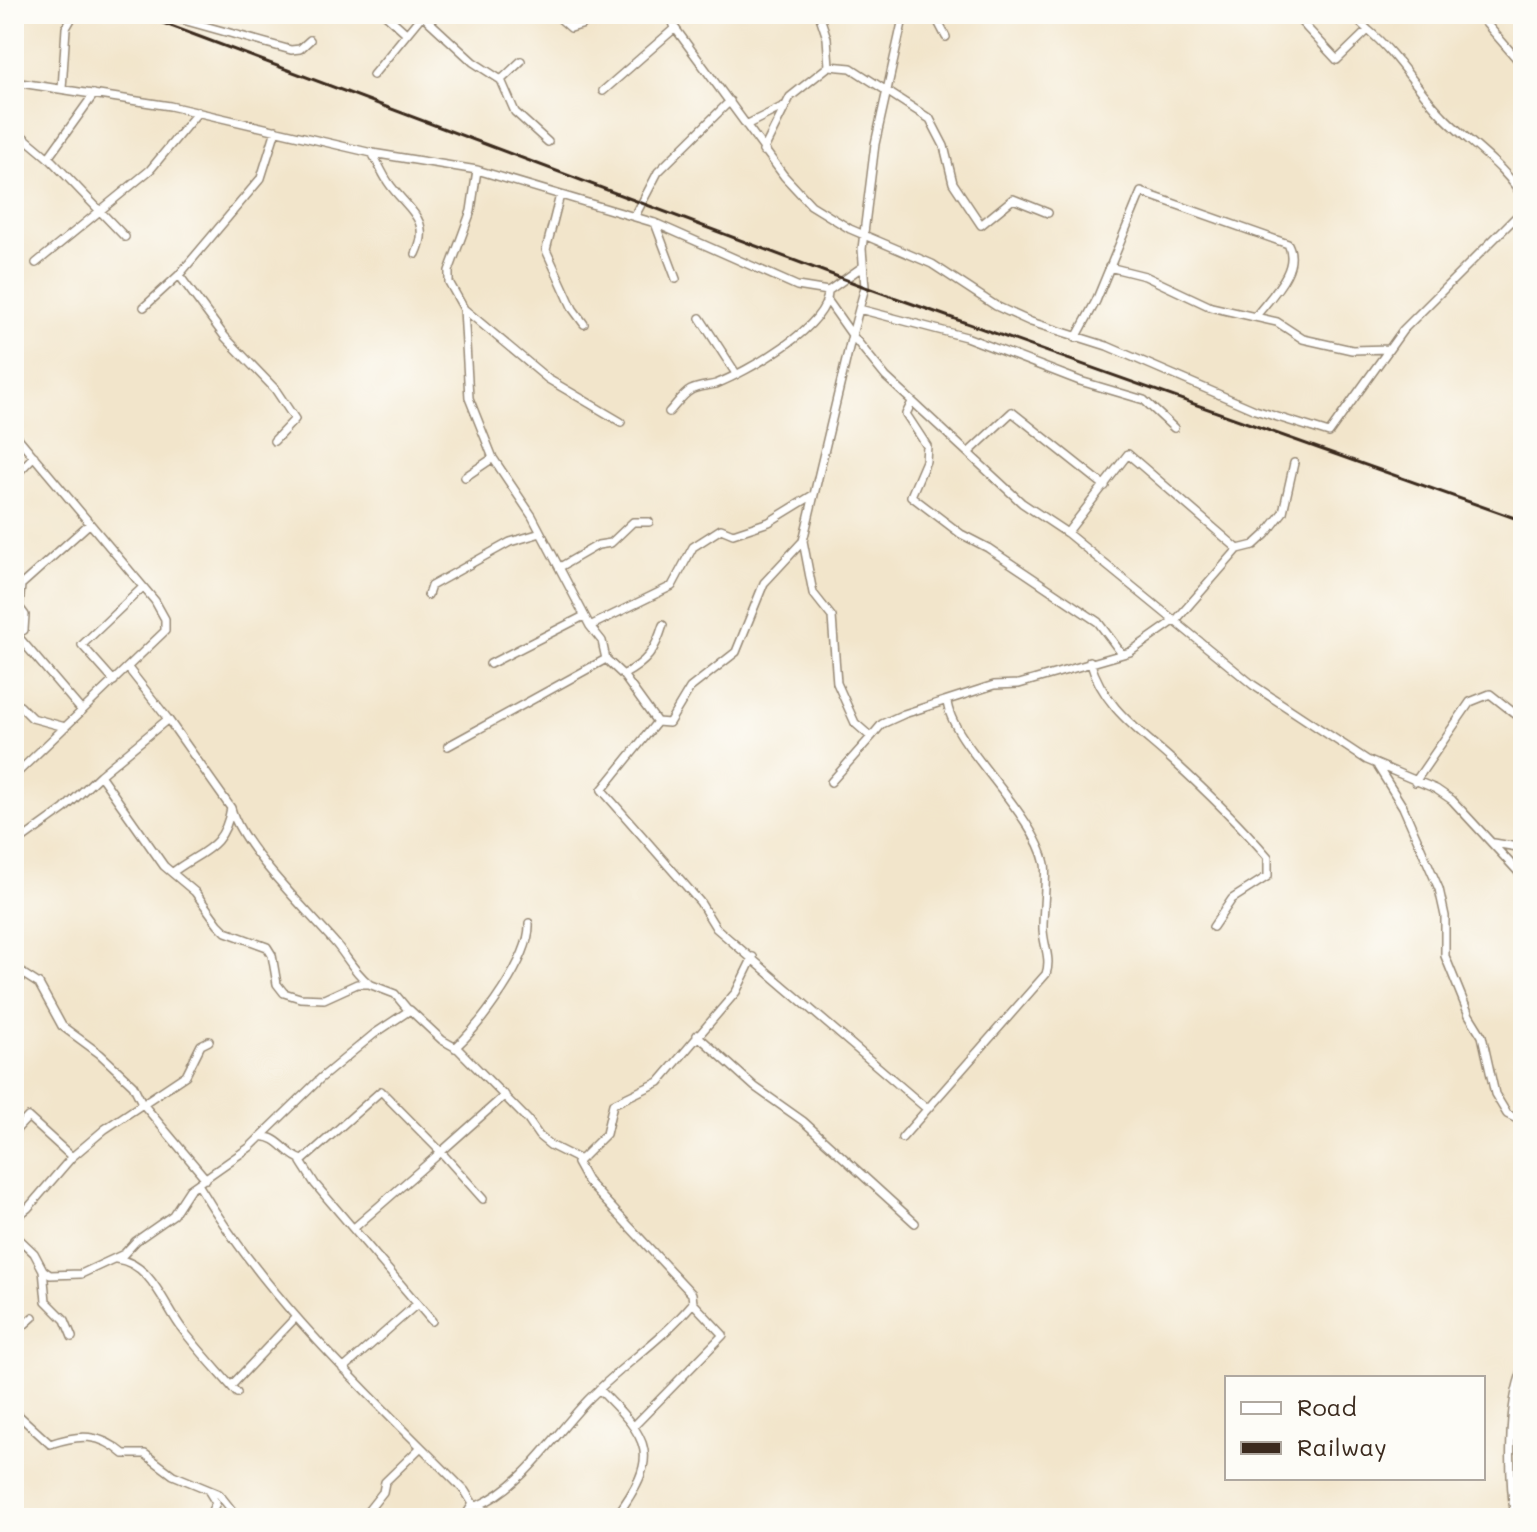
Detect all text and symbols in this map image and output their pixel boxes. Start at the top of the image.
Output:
legend [1225,1376,1485,1480]
text: Road [1297,1391,1357,1422]
text: Railway [1297,1431,1387,1462]

